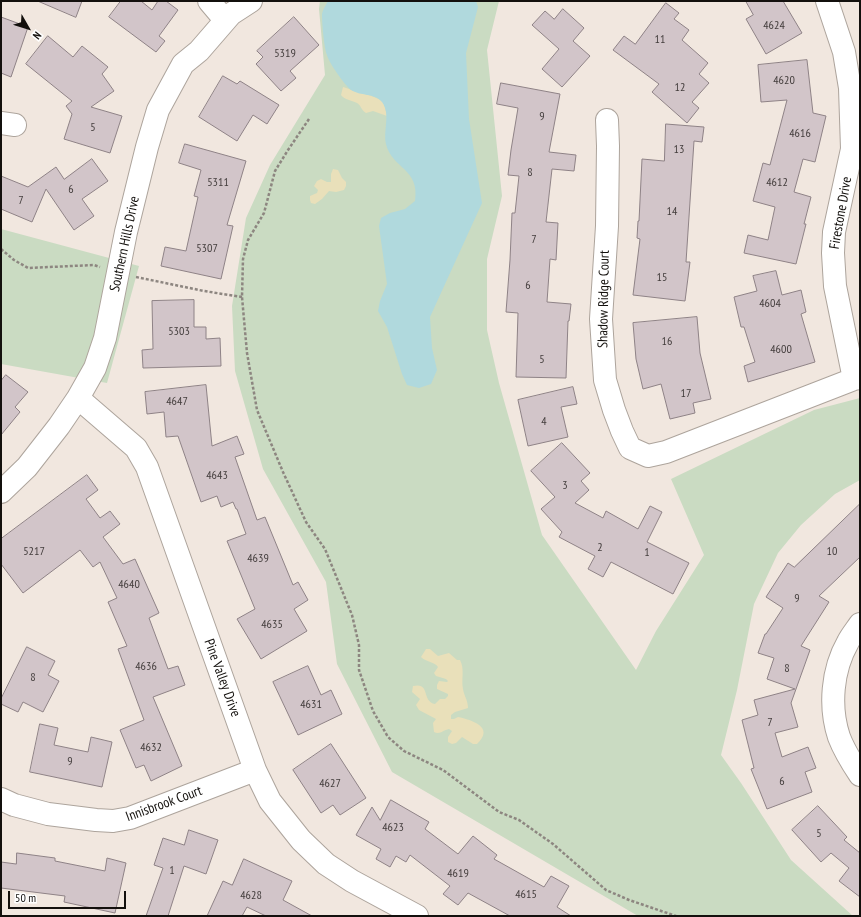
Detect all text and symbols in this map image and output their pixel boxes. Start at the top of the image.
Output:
north arrow [8,8,48,48]
house number: 4624 [763,19,785,33]
text: N [30,29,45,42]
house number: 11 [655,33,665,47]
house number: 5319 [274,47,296,61]
house number: 4620 [773,74,795,88]
house number: 12 [675,81,685,95]
house number: 9 [539,110,545,124]
house number: 5 [90,121,96,135]
house number: 4616 [789,127,811,141]
house number: 13 [674,143,684,157]
house number: 8 [527,166,533,180]
street label: Firestone Drive [826,175,856,251]
house number: 5311 [207,176,229,190]
house number: 4612 [766,176,788,190]
house number: 6 [68,183,74,197]
house number: 7 [18,194,24,208]
street label: Southern Hills Drive [107,195,143,293]
house number: 14 [667,205,677,219]
house number: 7 [531,233,537,247]
house number: 5307 [196,242,218,256]
street label: Shadow Ridge Court [595,250,613,348]
house number: 15 [657,271,667,285]
house number: 6 [525,279,531,293]
house number: 4604 [759,297,781,311]
house number: 5303 [168,325,190,339]
house number: 16 [662,335,672,349]
house number: 4600 [770,343,792,357]
house number: 5 [539,353,545,367]
house number: 17 [681,387,691,401]
house number: 4647 [166,395,188,409]
house number: 4 [541,415,547,429]
house number: 4643 [206,469,228,483]
house number: 3 [562,479,568,493]
house number: 2 [597,541,603,555]
house number: 5217 [23,545,45,559]
house number: 10 [827,545,837,559]
house number: 1 [644,546,650,560]
house number: 4639 [247,552,269,566]
house number: 4640 [118,578,140,592]
house number: 9 [794,592,800,606]
house number: 4635 [261,618,283,632]
street label: Pine Valley Drive [200,637,244,719]
house number: 4636 [135,660,157,674]
house number: 8 [784,662,790,676]
house number: 8 [30,671,36,685]
house number: 4631 [300,698,322,712]
house number: 7 [767,716,773,730]
house number: 4632 [140,741,162,755]
house number: 9 [67,755,73,769]
house number: 6 [779,775,785,789]
house number: 4627 [319,777,341,791]
street label: Innisbrook Court [124,782,204,826]
house number: 4623 [382,821,404,835]
house number: 5 [816,827,822,841]
house number: 1 [169,864,175,878]
house number: 4619 [447,867,469,881]
scale bar [10,883,128,909]
house number: 4615 [515,888,537,902]
house number: 4628 [240,889,262,903]
text: 50 m [15,890,36,905]

